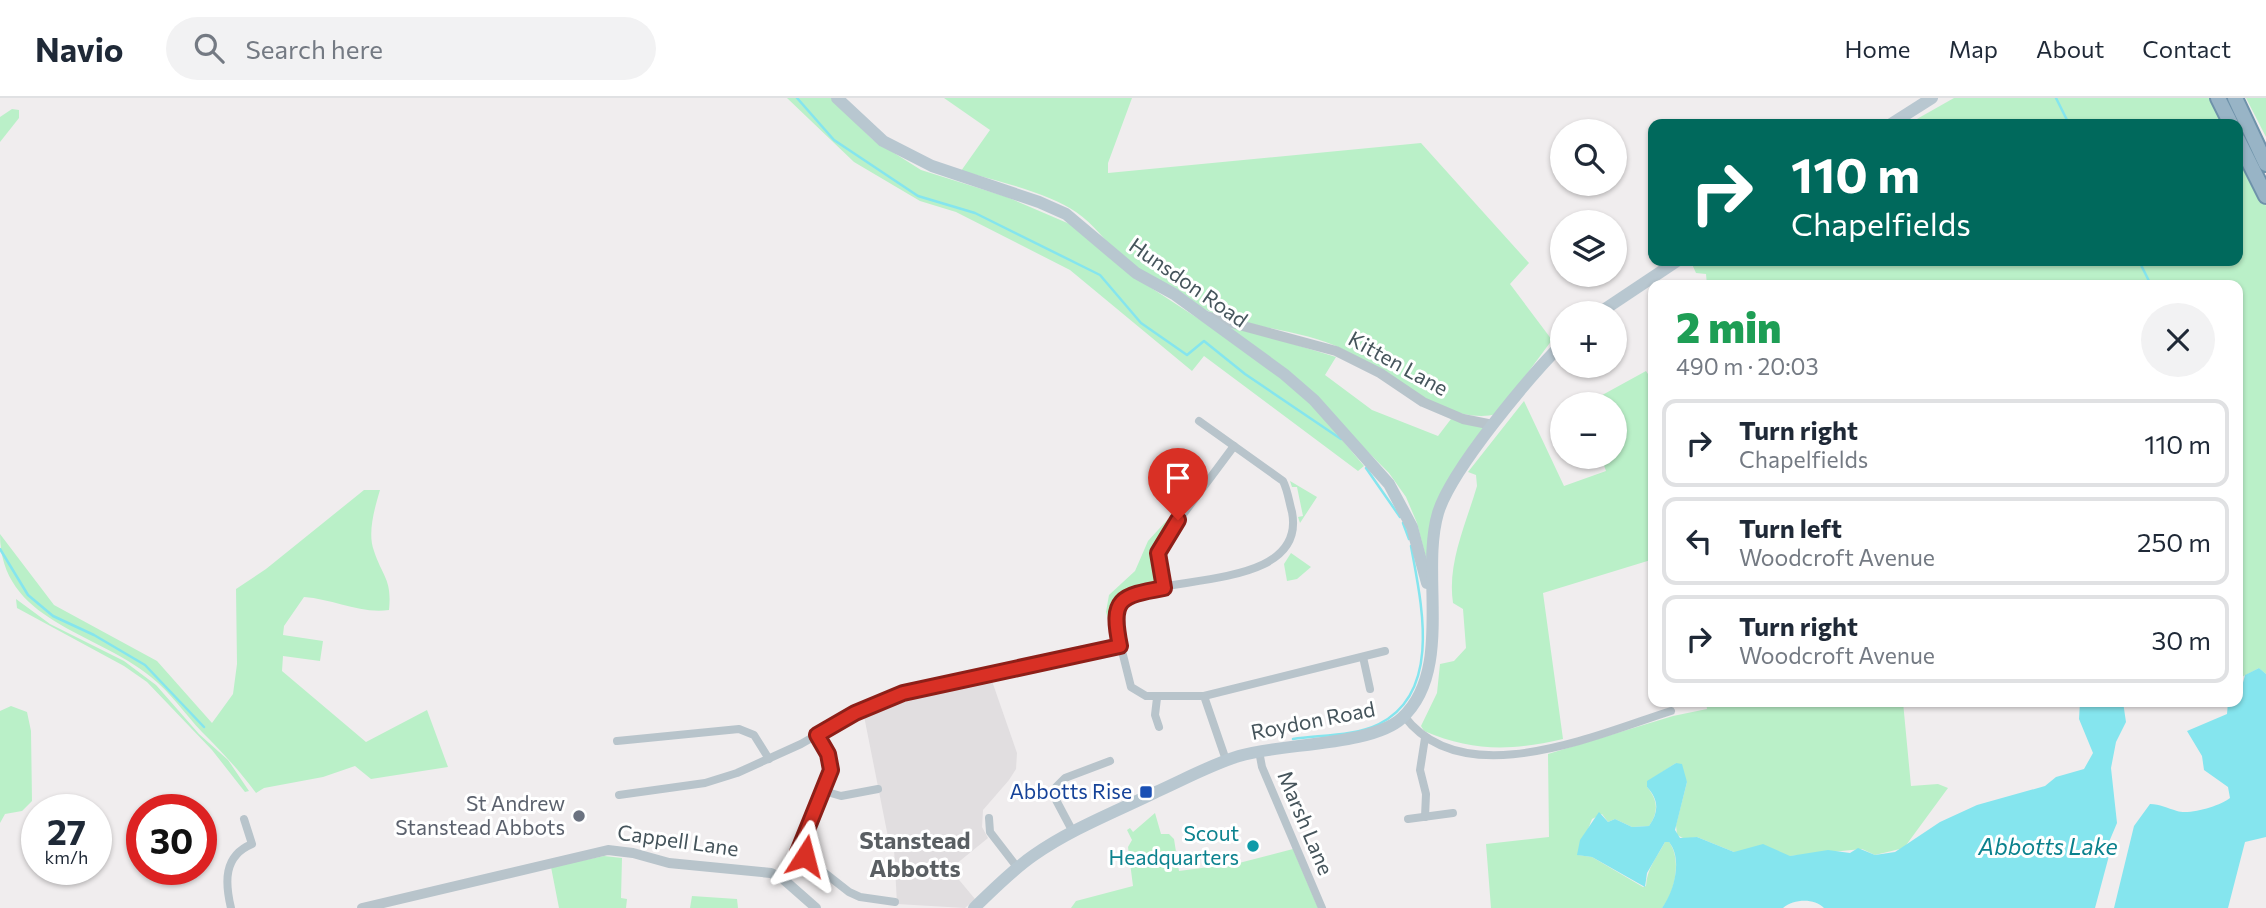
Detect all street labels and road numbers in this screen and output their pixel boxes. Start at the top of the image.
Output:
street label: Hunsdon Road [1125,232,1253,332]
street label: Kitten Lane [1345,325,1453,400]
street label: Roydon Road [1249,695,1377,744]
street label: Marsh Lane [1273,767,1340,878]
street label: Cappell Lane [616,819,740,860]

